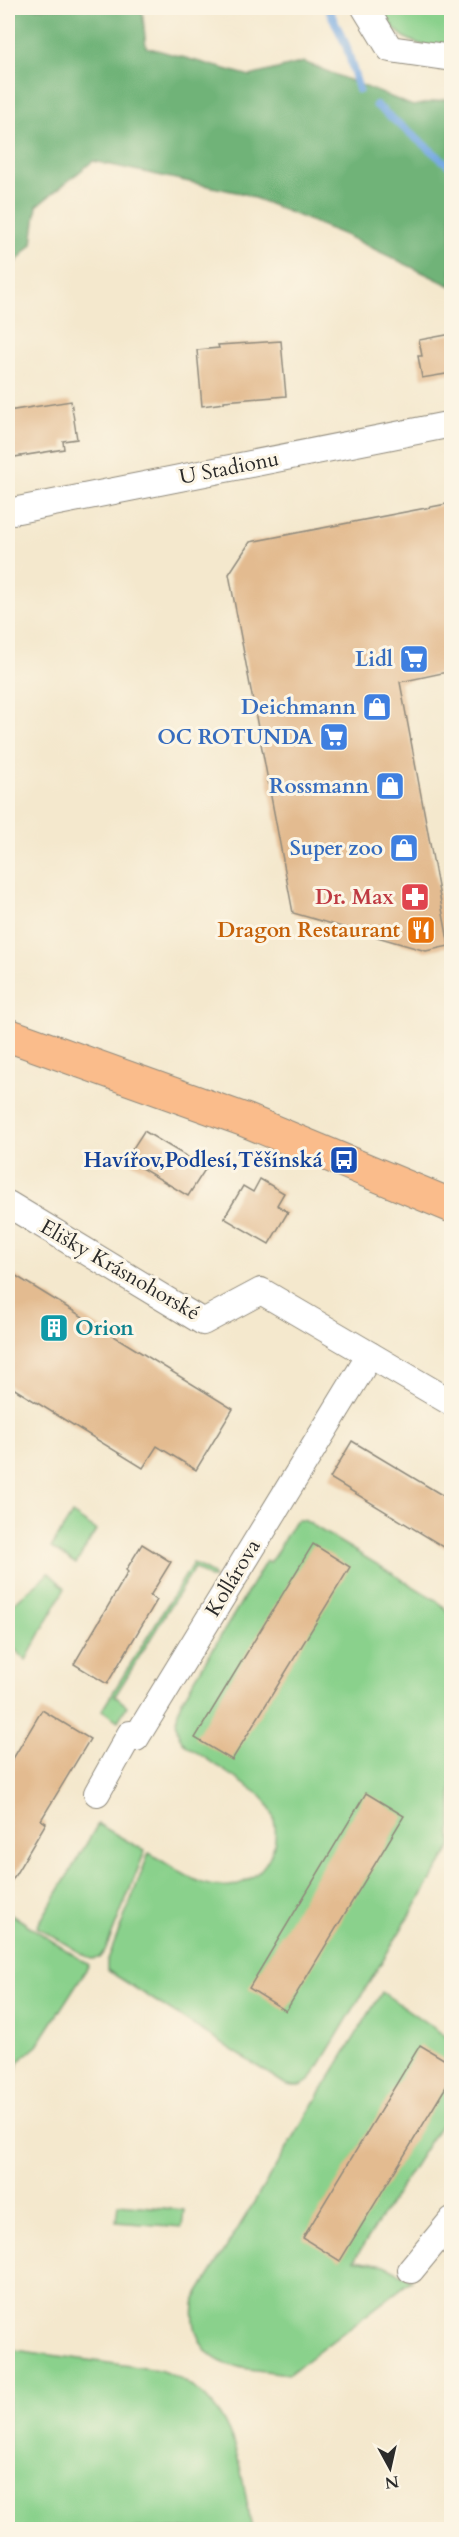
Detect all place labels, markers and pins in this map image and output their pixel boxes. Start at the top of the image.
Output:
supermarket icon: Lidl [398,643,430,675]
place label: Lidl [355,645,393,674]
shop icon: Deichmann [361,691,393,723]
place label: Deichmann [241,693,356,722]
supermarket icon: OC ROTUNDA [318,721,350,753]
place label: OC ROTUNDA [157,723,313,752]
shop icon: Rossmann [374,770,406,802]
place label: Rossmann [269,772,370,801]
shop icon: Super zoo [388,832,420,864]
place label: Super zoo [290,834,383,863]
pharmacy icon: Dr. Max [399,881,431,913]
place label: Dr. Max [315,883,395,912]
restaurant icon: Dragon Restaurant [405,914,437,946]
place label: Dragon Restaurant [217,916,401,945]
bus stop icon: Havířov,Podlesí,Těšínská [328,1144,360,1176]
place label: Havířov,Podlesí,Těšínská [83,1146,324,1175]
building icon: Orion [38,1312,70,1344]
place label: Orion [75,1314,134,1343]

